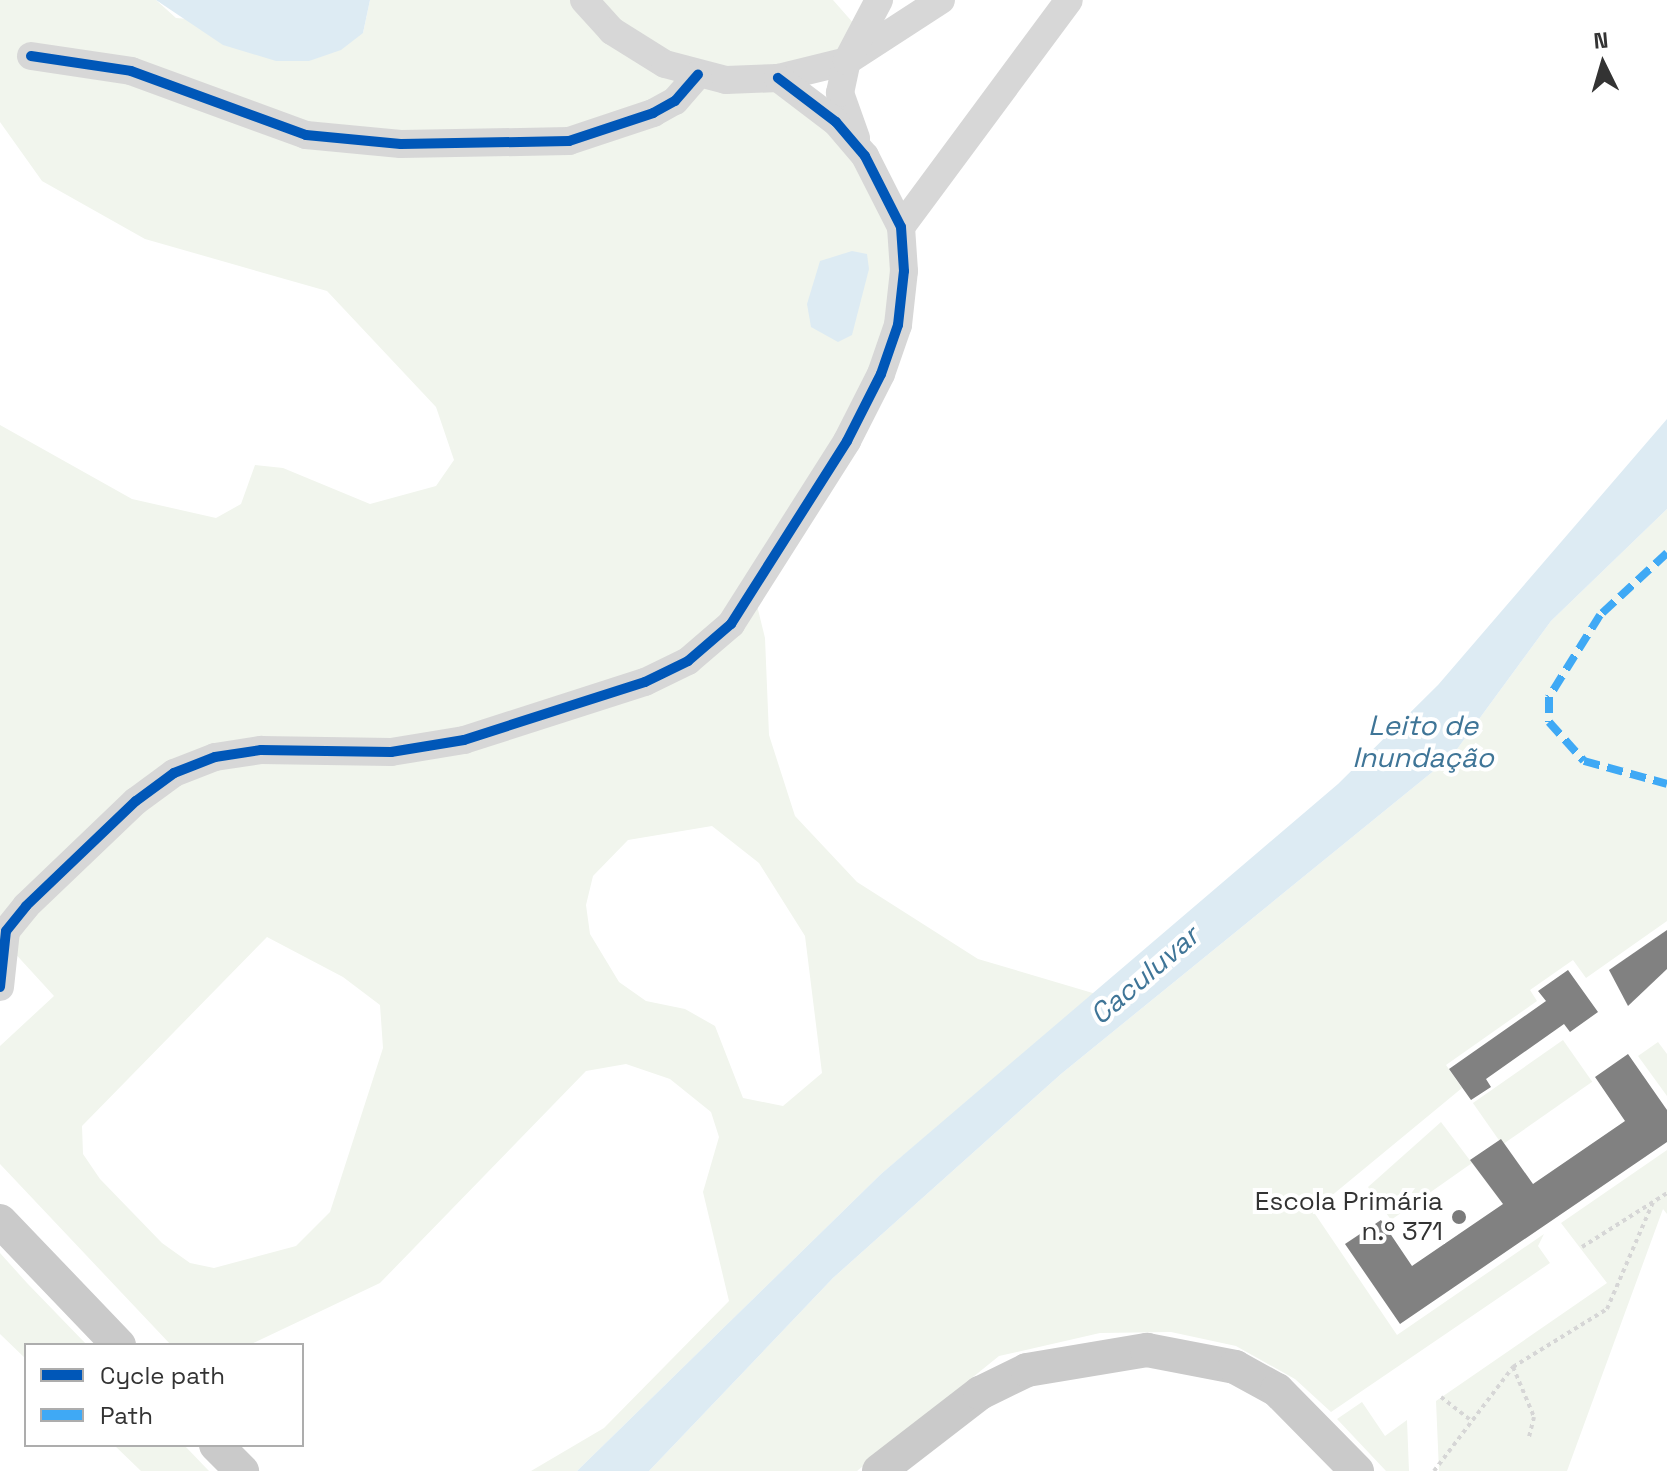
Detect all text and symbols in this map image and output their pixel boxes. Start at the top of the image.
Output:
north arrow [1563,24,1643,104]
text: N [1592,26,1609,55]
water label: Leito de Inundação [1352,708,1494,774]
water label: Caculuvar [1083,919,1205,1031]
place label: Escola Primária n.º 371 [1255,1186,1443,1248]
marker: Escola Primária n.º 371 [1450,1208,1468,1226]
legend [24,1343,304,1447]
text: Cycle path [100,1360,225,1391]
text: Path [100,1400,153,1431]

